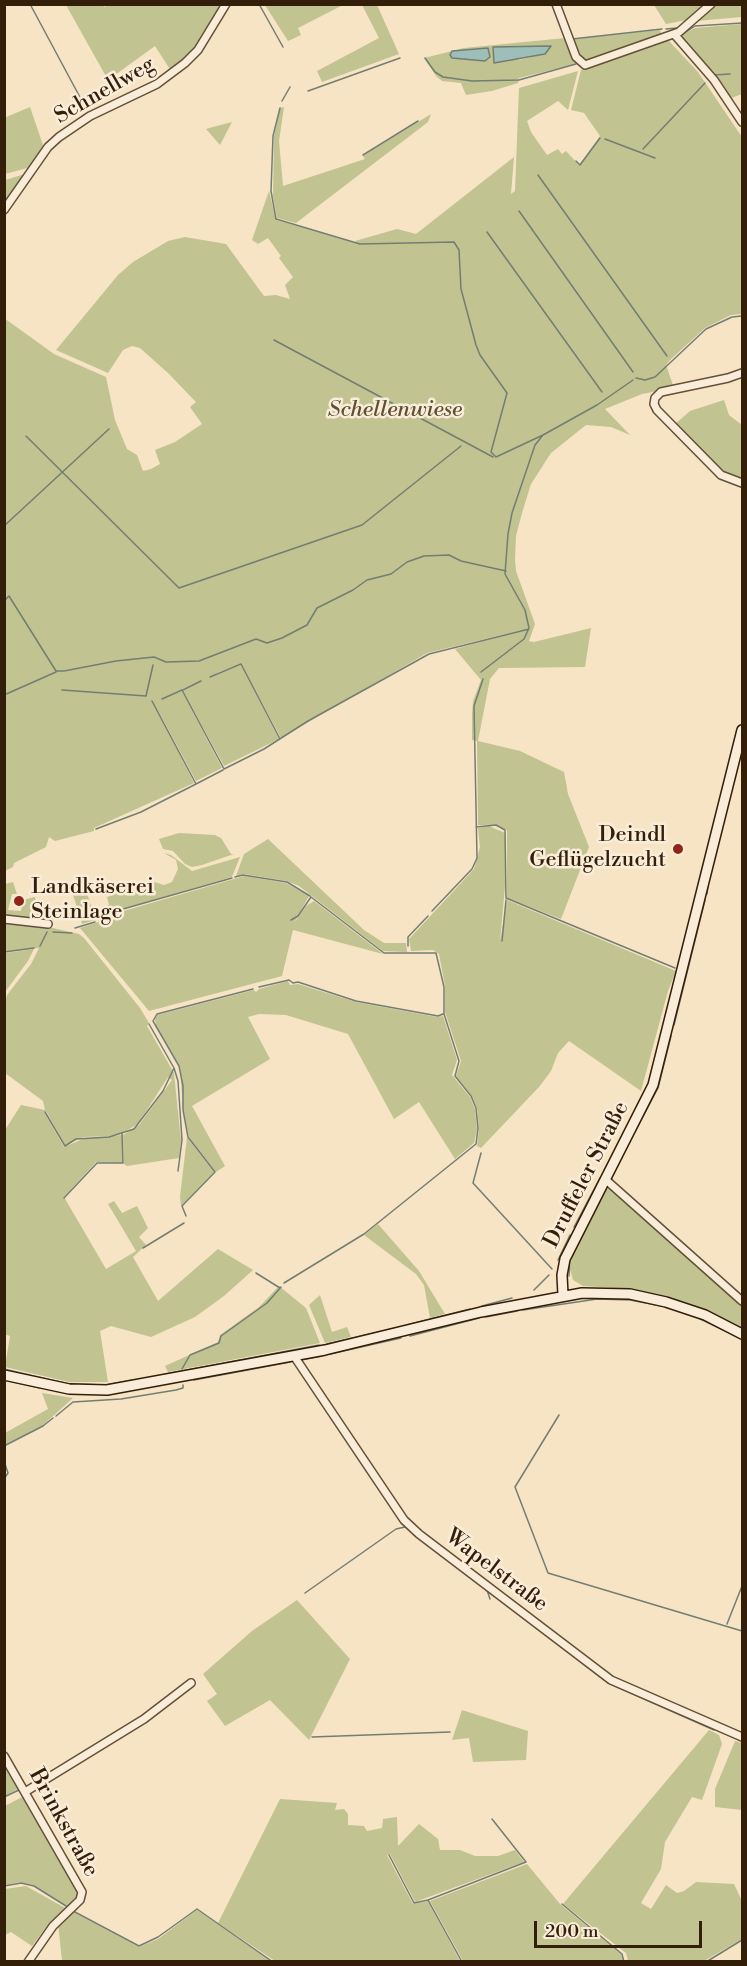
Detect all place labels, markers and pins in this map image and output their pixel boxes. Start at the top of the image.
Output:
place label: Deindl Geflügelzucht [529,823,666,874]
marker: Deindl Geflügelzucht [671,842,685,856]
place label: Landkäserei Steinlage [31,875,154,926]
marker: Landkäserei Steinlage [12,894,26,908]

